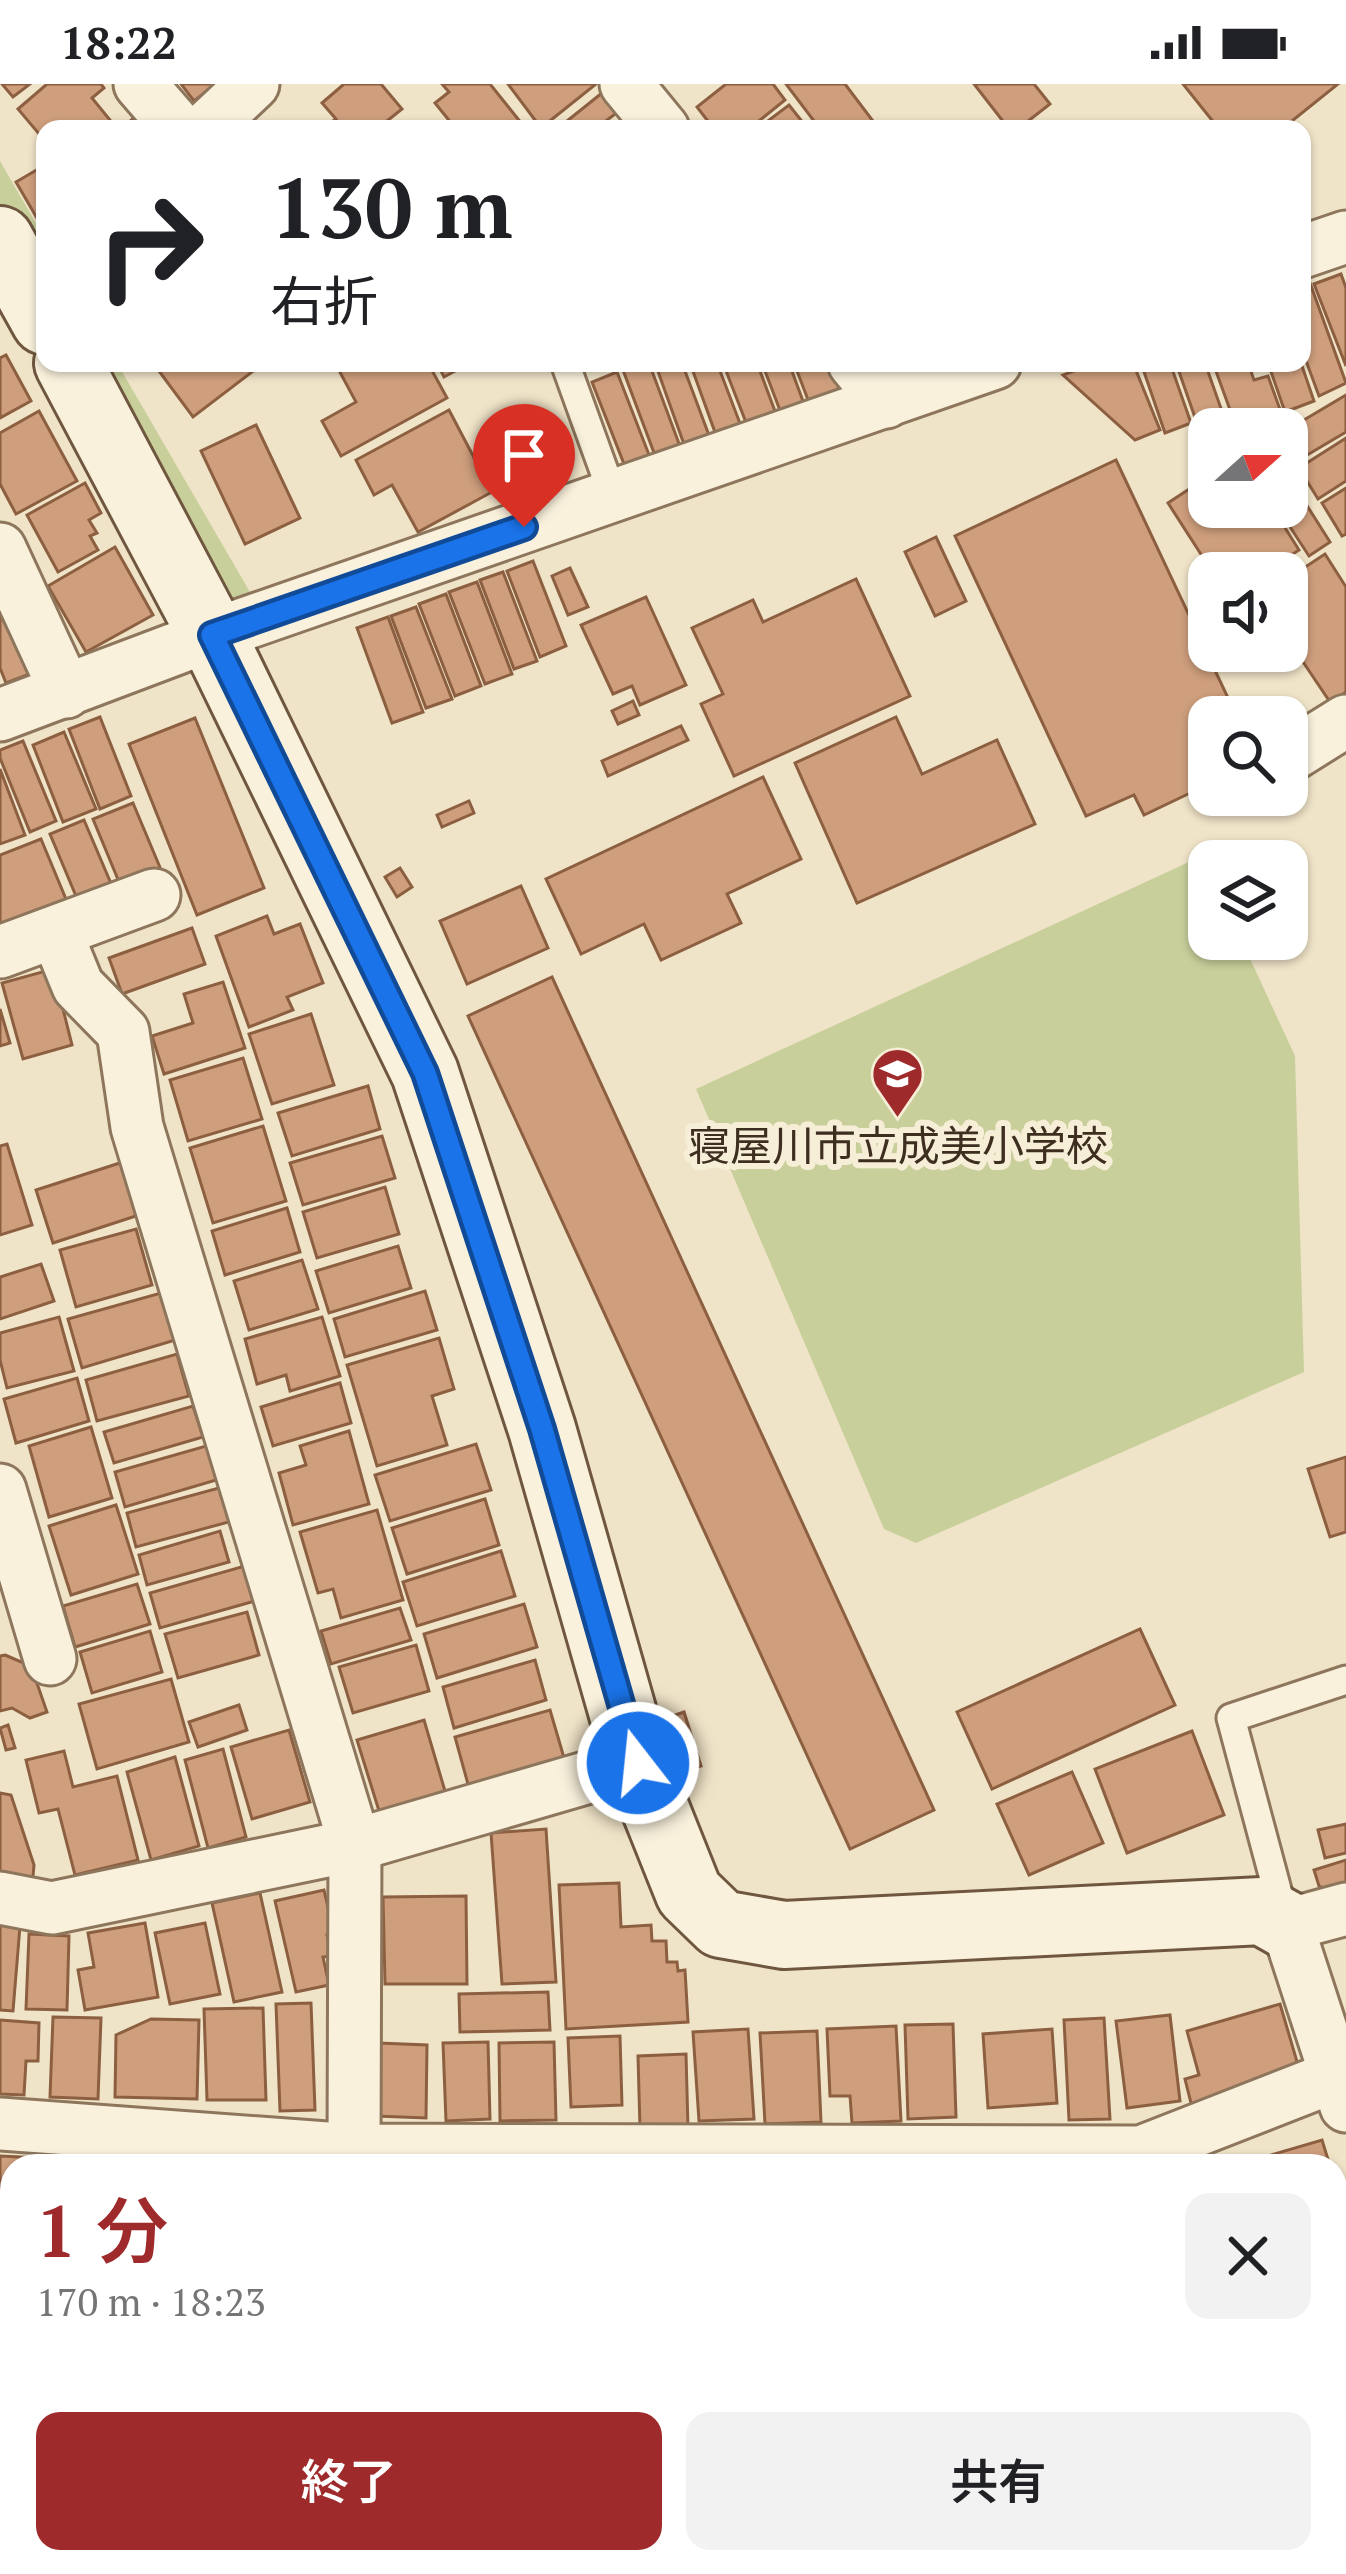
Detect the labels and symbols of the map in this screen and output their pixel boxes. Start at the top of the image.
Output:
pin [473,404,575,527]
north arrow [1188,408,1308,528]
school or university icon: 寝屋川市立成美小学校 [870,1045,926,1119]
place label: 寝屋川市立成美小学校 [688,1117,1108,1173]
position arrow [575,1700,701,1826]

